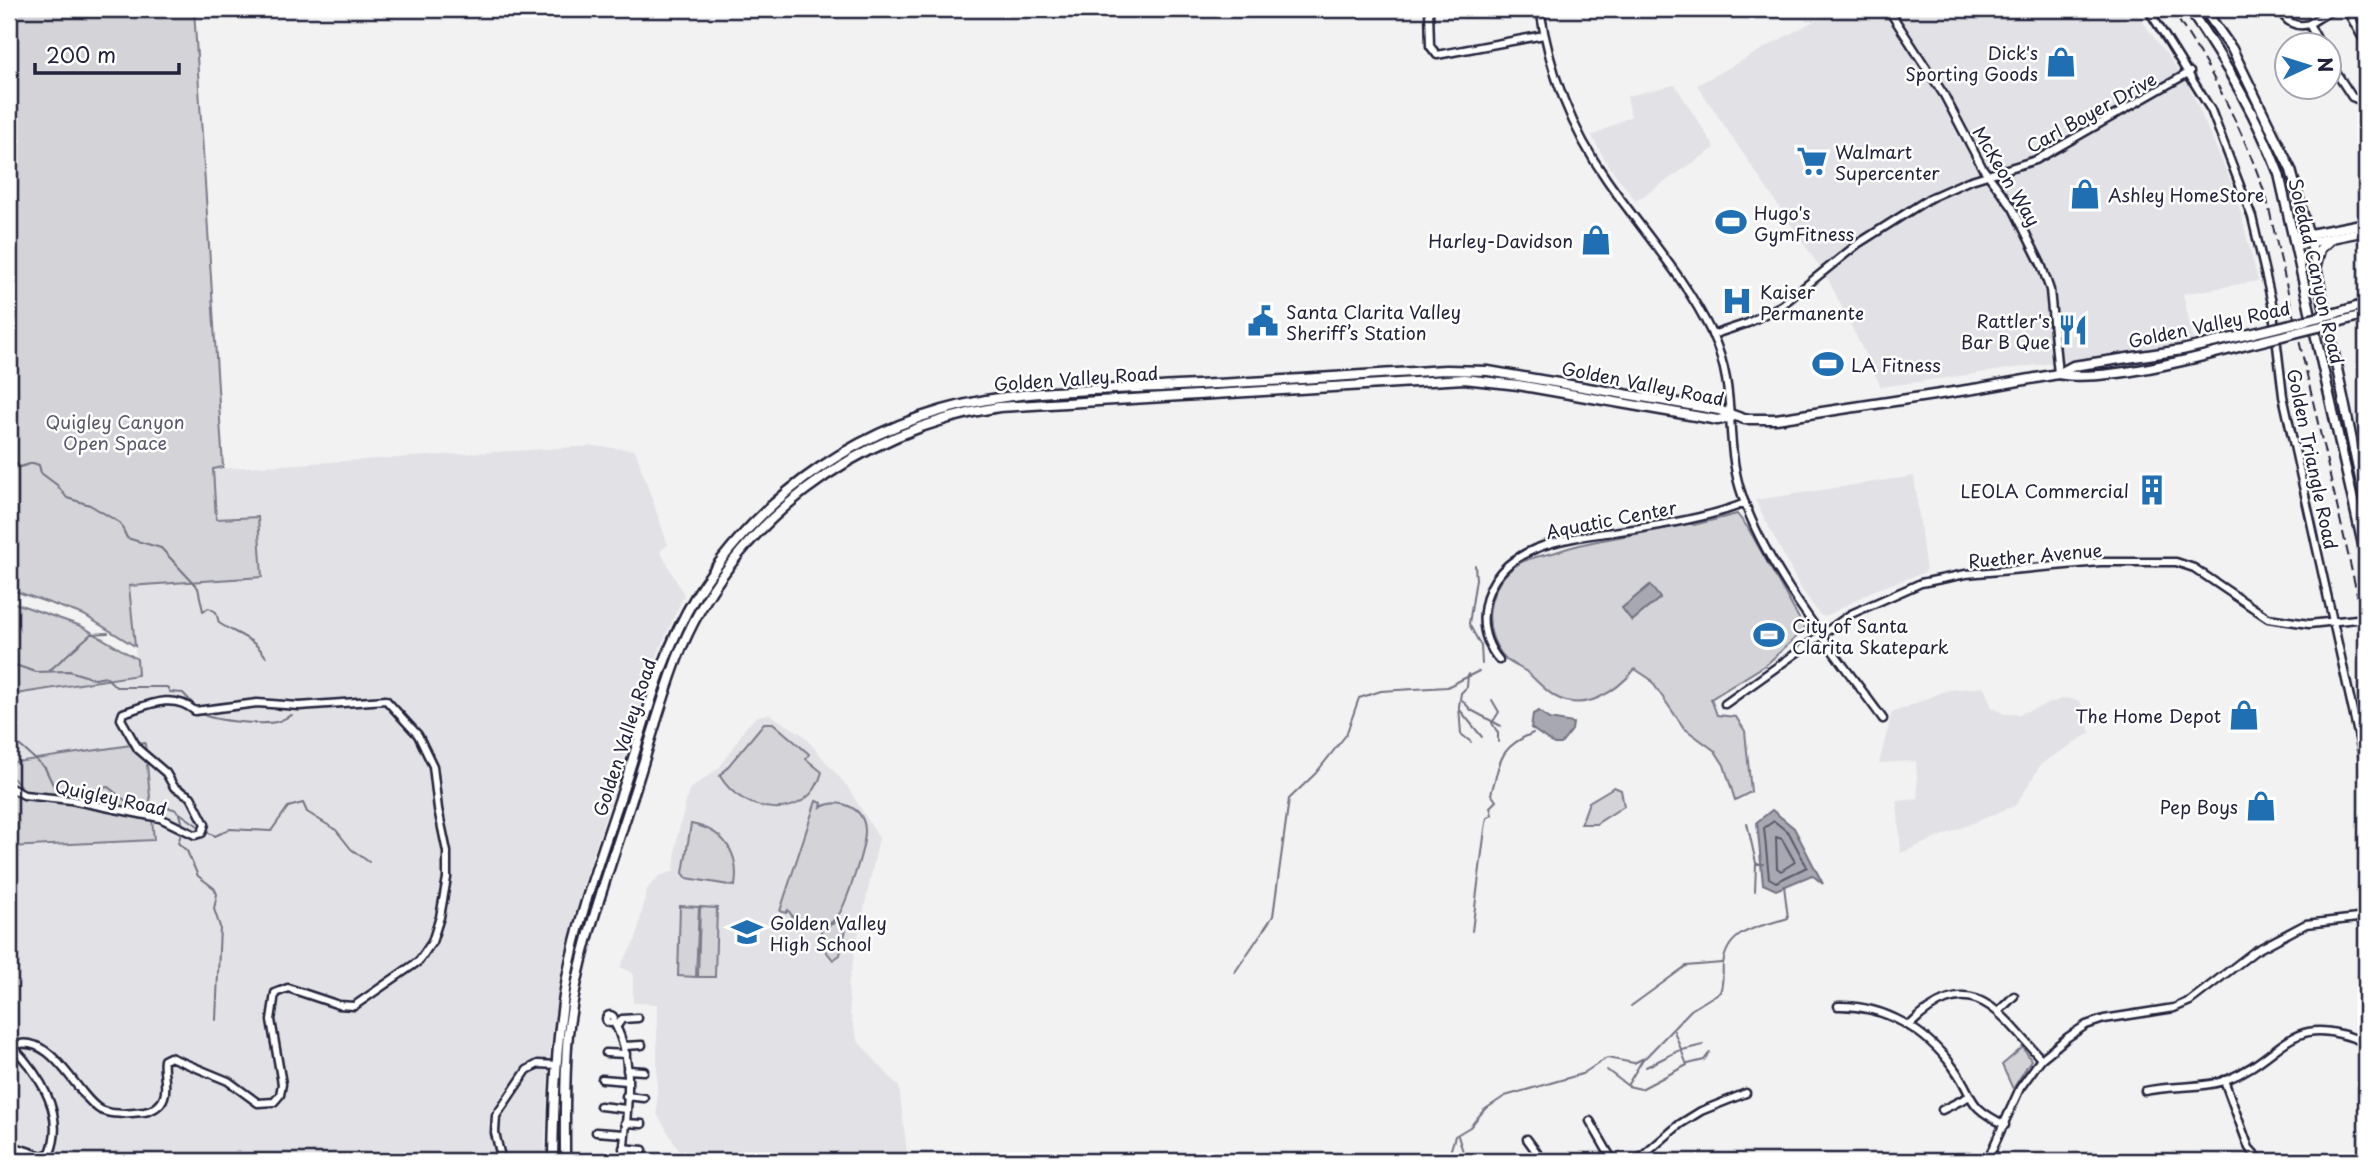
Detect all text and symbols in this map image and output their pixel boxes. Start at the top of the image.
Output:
scale bar [35,32,178,76]
north arrow [2274,32,2344,102]
text: 200 m [46,38,116,70]
place label: Dick's Sporting Goods [1905,39,2038,87]
shop icon: Dick's Sporting Goods [2044,45,2078,79]
text: N [2311,56,2340,73]
street label: Carl Boyer Drive [2021,65,2161,159]
street label: McKeon Way [1966,121,2048,231]
place label: Walmart Supercenter [1835,138,1940,186]
supermarket icon: Walmart Supercenter [1795,144,1829,178]
street label: Soledad Canyon Road [2282,175,2352,367]
shop icon: Ashley HomeStore [2068,177,2102,211]
place label: Ashley HomeStore [2108,181,2264,208]
place label: Hugo's GymFitness [1754,199,1854,247]
sports icon: Hugo's GymFitness [1714,205,1748,239]
shop icon: Harley-Davidson [1579,223,1613,257]
place label: Harley-Davidson [1428,227,1573,254]
place label: Kaiser Permanente [1760,278,1864,326]
hospital icon: Kaiser Permanente [1720,284,1754,318]
street label: Golden Valley Road [2126,294,2292,354]
place label: Santa Clarita Valley Sheriff’s Station [1286,298,1461,346]
public building icon: Santa Clarita Valley Sheriff’s Station [1246,304,1280,338]
place label: Rattler's Bar B Que [1961,307,2050,355]
restaurant icon: Rattler's Bar B Que [2056,313,2090,347]
sports icon: LA Fitness [1811,347,1845,381]
place label: LA Fitness [1851,351,1941,378]
street label: Golden Valley Road [1559,354,1727,412]
street label: Golden Valley Road [993,359,1159,397]
street label: Golden Triangle Road [2281,366,2345,552]
park label: Quigley Canyon Open Space [46,408,184,456]
building icon: LEOLA Commercial [2135,473,2169,507]
place label: LEOLA Commercial [1960,477,2129,504]
street label: Aquatic Center [1543,493,1679,545]
street label: Ruether Avenue [1967,536,2103,574]
place label: City of Santa Clarita Skatepark [1792,612,1949,660]
sports icon: City of Santa Clarita Skatepark [1752,618,1786,652]
street label: Golden Valley Road [586,654,662,820]
shop icon: The Home Depot [2227,698,2261,732]
place label: The Home Depot [2075,702,2221,729]
street label: Quigley Road [53,772,169,822]
shop icon: Pep Boys [2244,789,2278,823]
place label: Pep Boys [2160,793,2238,820]
place label: Golden Valley High School [770,909,887,957]
school or university icon: Golden Valley High School [730,915,764,949]

